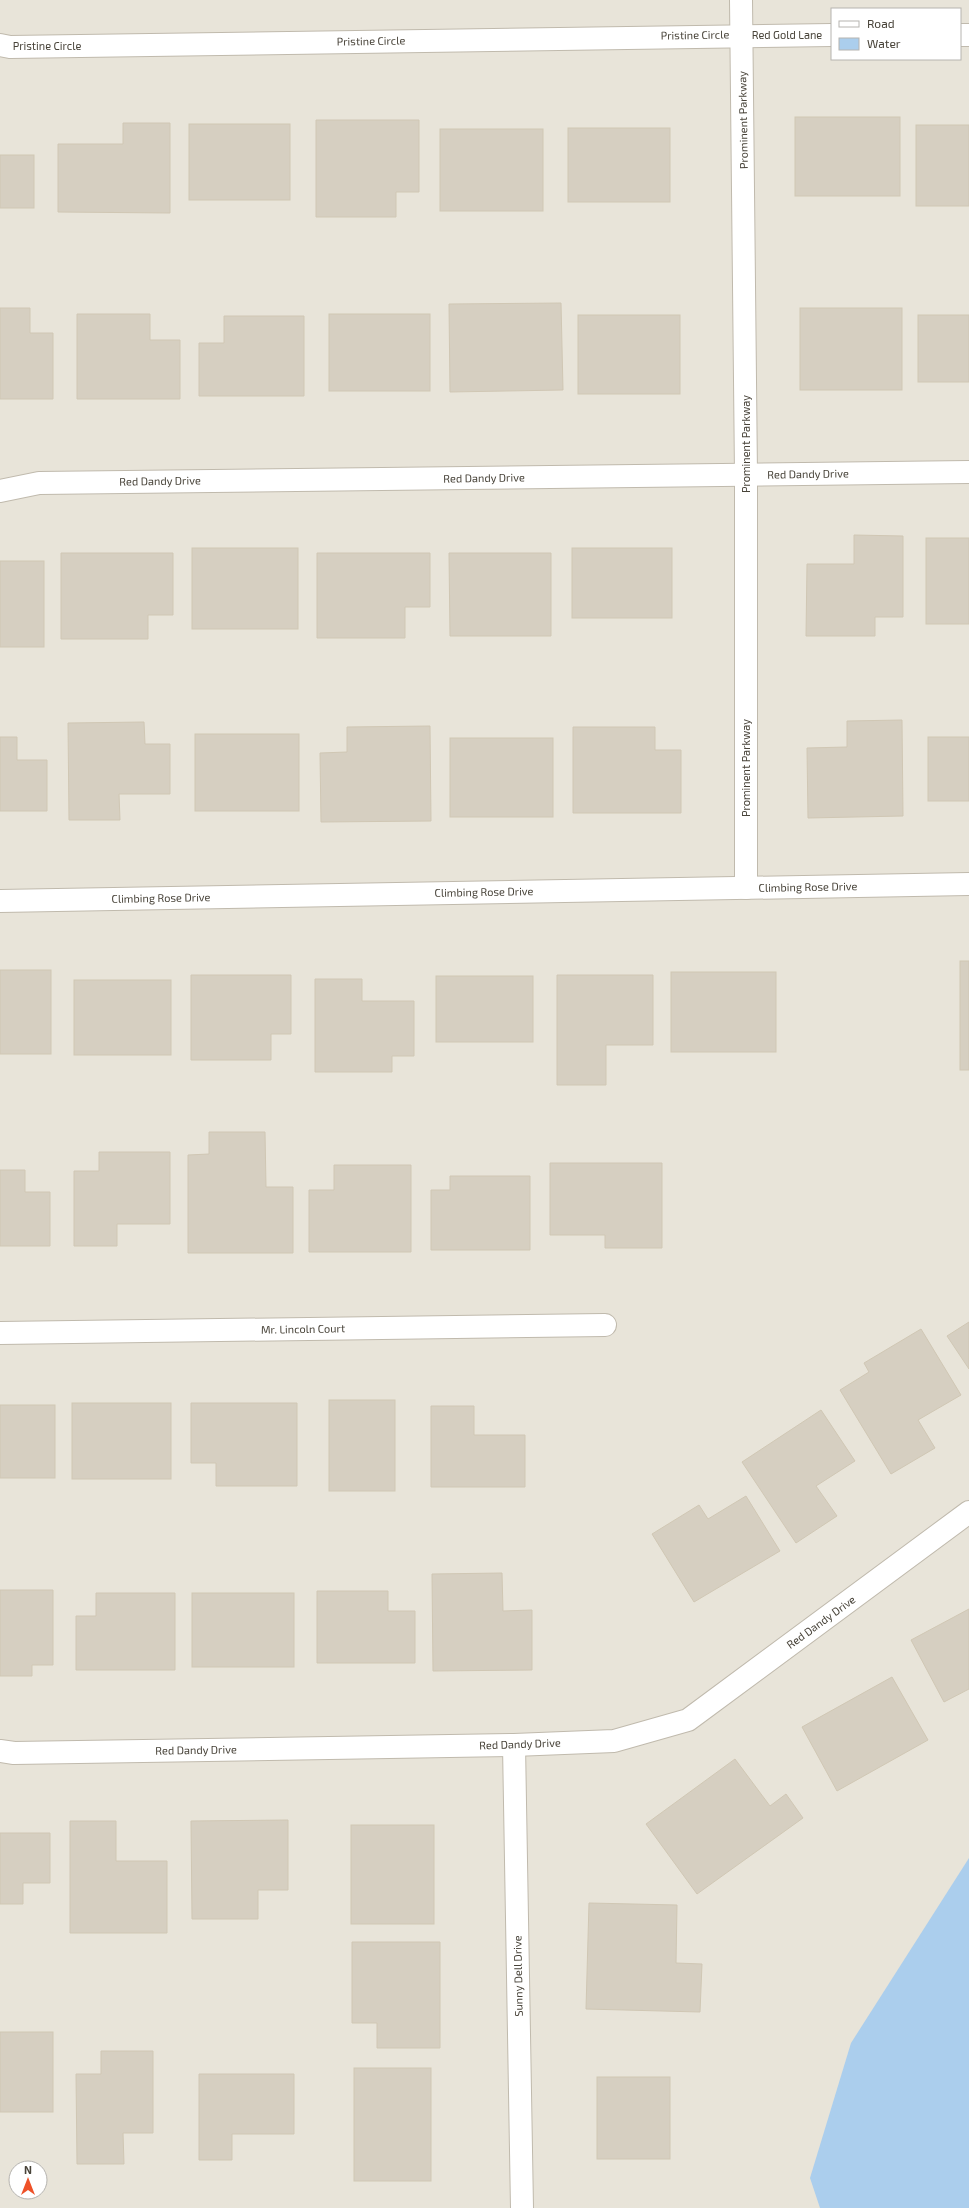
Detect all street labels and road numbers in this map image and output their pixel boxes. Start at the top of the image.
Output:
street label: Pristine Circle [661,27,730,42]
street label: Red Gold Lane [752,28,822,41]
street label: Pristine Circle [337,33,406,48]
street label: Pristine Circle [13,39,81,52]
street label: Prominent Parkway [735,71,750,169]
street label: Prominent Parkway [739,395,752,493]
street label: Red Dandy Drive [767,466,849,481]
street label: Red Dandy Drive [443,470,525,485]
street label: Red Dandy Drive [119,473,201,488]
street label: Prominent Parkway [739,719,752,817]
street label: Climbing Rose Drive [758,879,858,894]
street label: Climbing Rose Drive [434,884,534,899]
street label: Climbing Rose Drive [111,890,211,905]
street label: Mr. Lincoln Court [261,1321,345,1336]
street label: Red Dandy Drive [784,1592,858,1651]
street label: Red Dandy Drive [479,1736,561,1751]
street label: Red Dandy Drive [155,1742,237,1757]
street label: Sunny Dell Drive [510,1935,525,2017]

